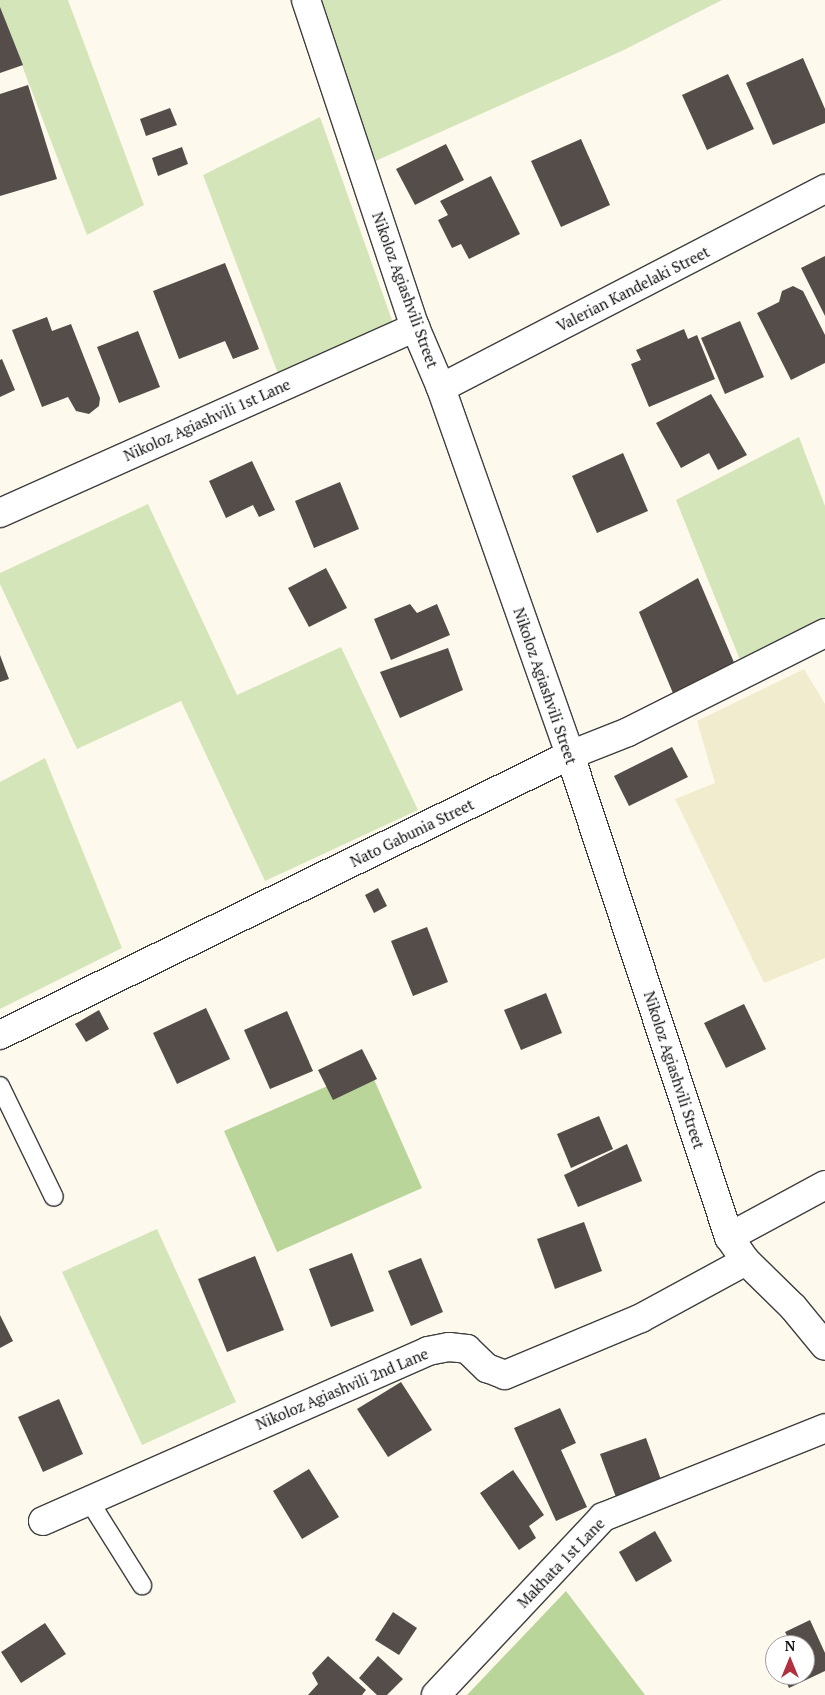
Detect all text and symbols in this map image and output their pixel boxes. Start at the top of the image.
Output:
street label: Nikoloz Agiashvili Street [368,210,442,370]
street label: Valerian Kandelaki Street [554,243,712,335]
street label: Nikoloz Agiashvili 1st Lane [121,375,293,465]
street label: Nikoloz Agiashvili Street [510,605,580,767]
street label: Nato Gabunia Street [347,795,477,871]
street label: Nikoloz Agiashvili Street [640,989,708,1151]
street label: Nikoloz Agiashvili 2nd Lane [253,1344,431,1434]
street label: Makhata 1st Lane [514,1515,608,1611]
north arrow [765,1635,815,1685]
text: N [785,1636,795,1655]

